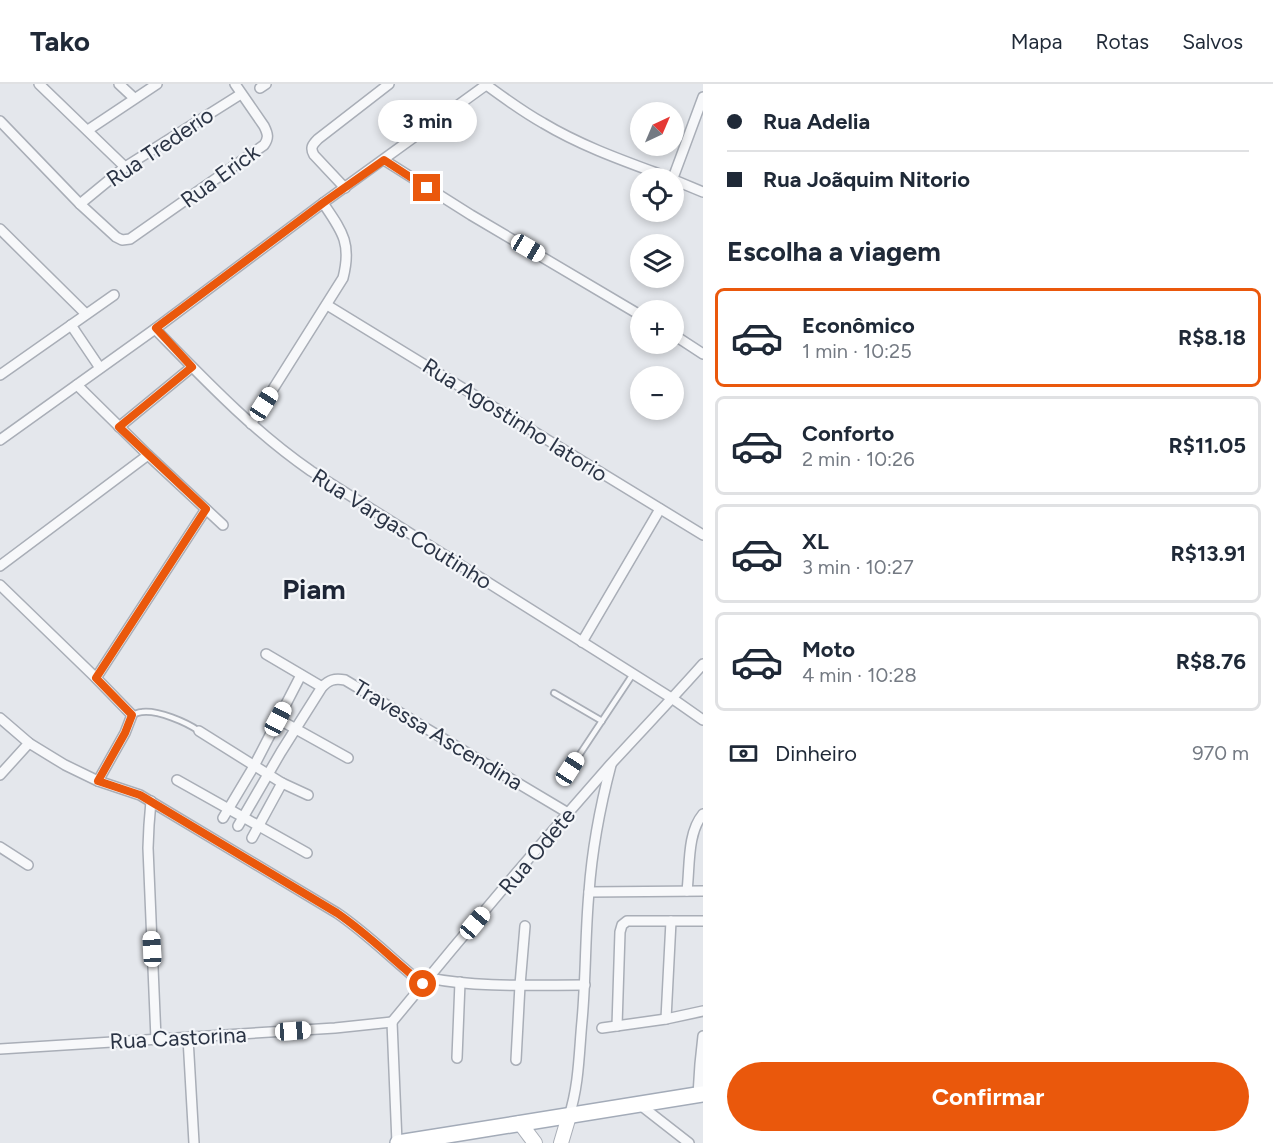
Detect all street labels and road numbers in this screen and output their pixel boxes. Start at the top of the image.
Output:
street label: Rua Trederio [101,101,219,193]
street label: Rua Erick [175,138,265,214]
street label: Rua Agostinho Iatorio [418,352,612,488]
street label: Rua Vargas Coutinho [307,463,497,595]
street label: Travessa Ascendina [348,674,528,796]
street label: Rua Odete [493,802,581,900]
street label: Rua Castorina [109,1021,247,1055]

